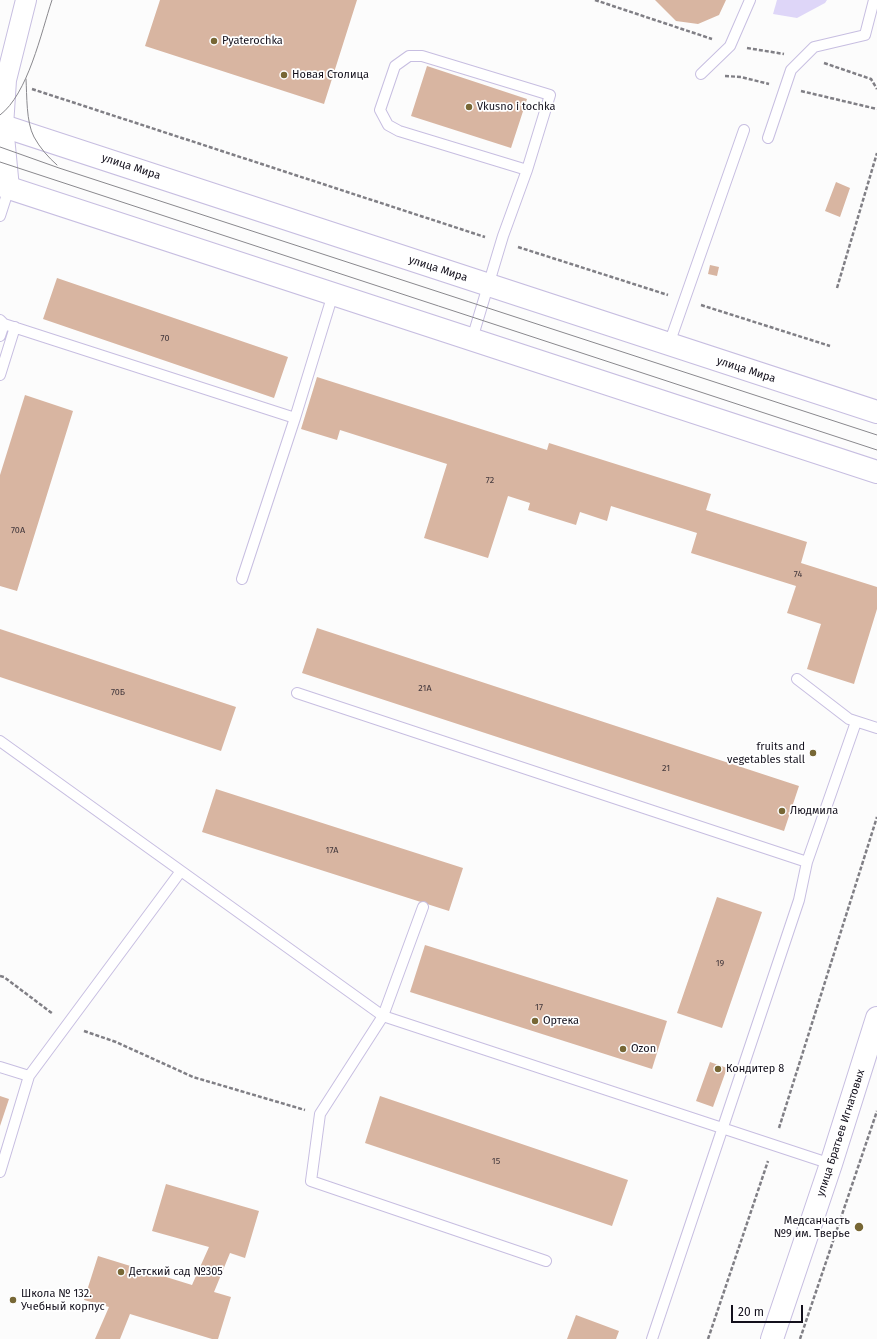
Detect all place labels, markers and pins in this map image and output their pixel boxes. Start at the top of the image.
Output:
place label: Pyaterochka [222,34,283,48]
marker: Pyaterochka [209,36,219,46]
place label: Новая Столица [292,68,369,82]
marker: Новая Столица [279,70,289,80]
place label: Vkusno i tochka [477,100,555,114]
marker: Vkusno i tochka [464,102,474,112]
place label: fruits and vegetables stall [727,740,805,766]
marker: fruits and vegetables stall [808,748,818,758]
place label: Людмила [790,804,838,818]
marker: Людмила [777,806,787,816]
place label: Ортека [543,1014,579,1028]
marker: Ортека [530,1016,540,1026]
place label: Ozon [631,1042,656,1056]
marker: Ozon [618,1044,628,1054]
place label: Кондитер 8 [726,1062,784,1076]
marker: Кондитер 8 [713,1064,723,1074]
place label: Медсанчасть №9 им. Тверье [774,1214,850,1240]
marker: Медсанчасть №9 им. Тверье [853,1221,865,1233]
place label: Детский сад №305 [129,1265,223,1279]
marker: Детский сад №305 [116,1267,126,1277]
place label: Школа № 132. Учебный корпус [21,1287,105,1313]
marker: Школа № 132. Учебный корпус [8,1295,18,1305]

